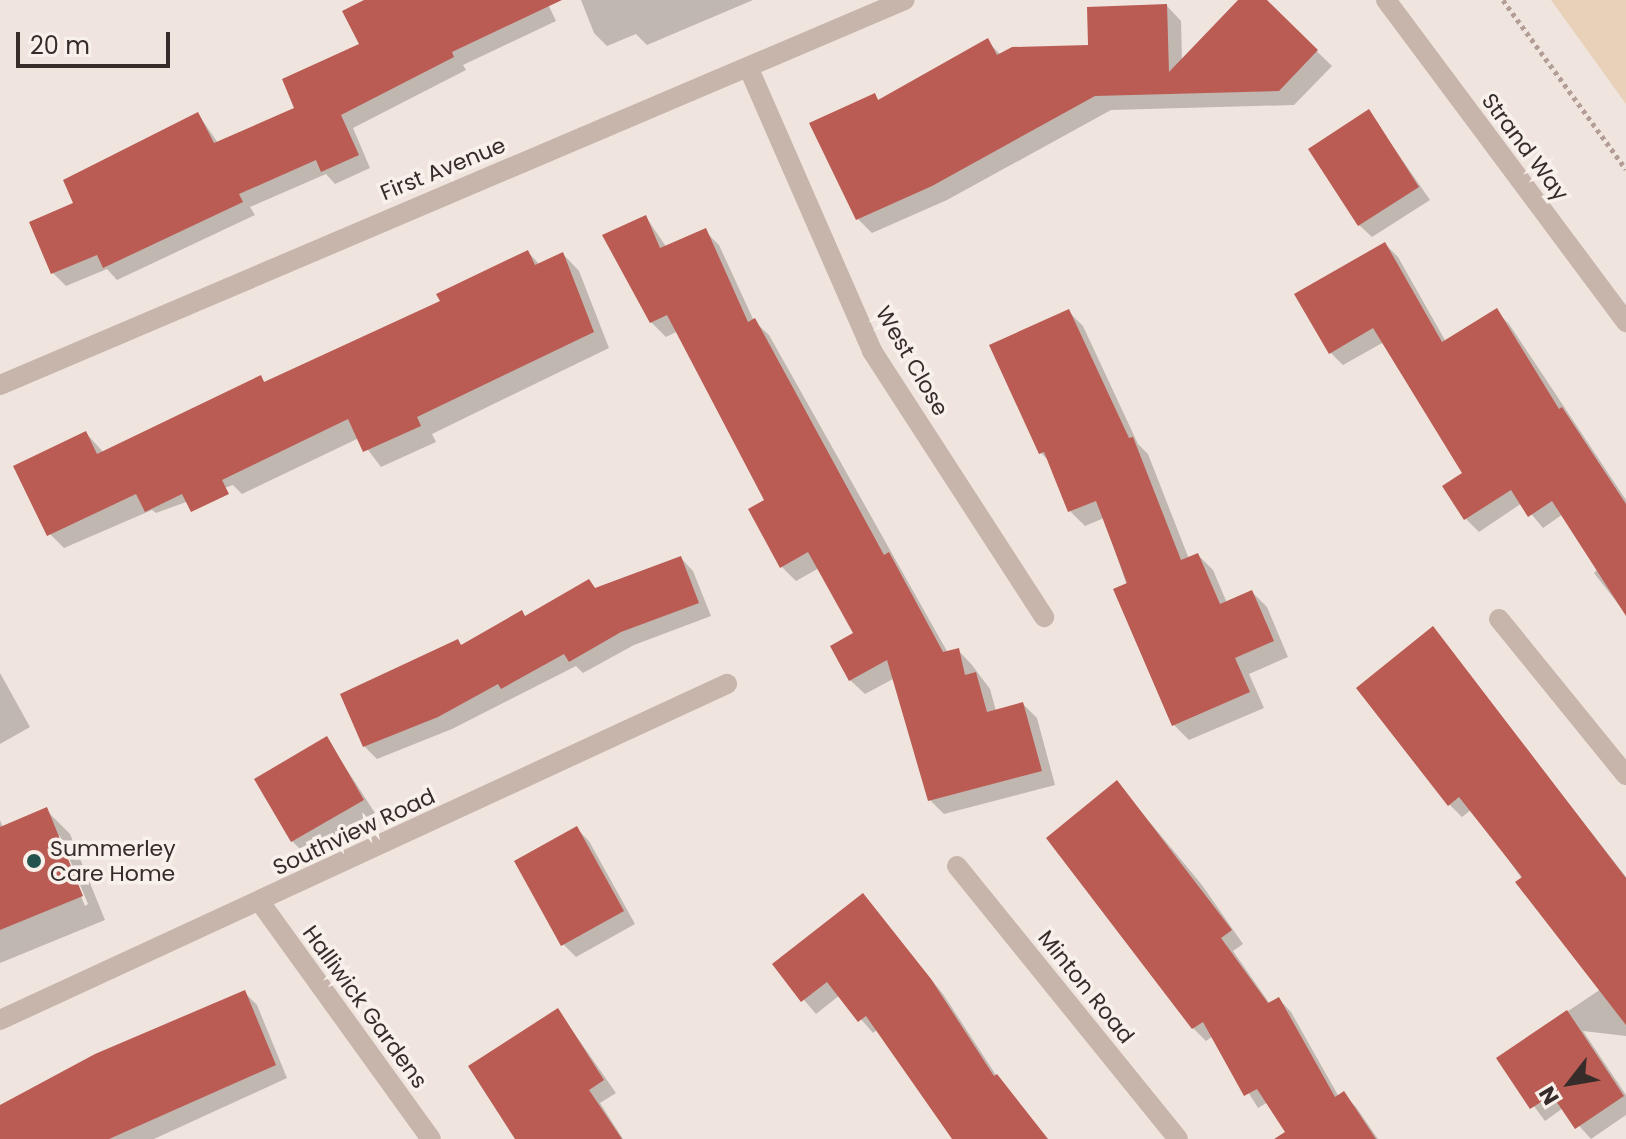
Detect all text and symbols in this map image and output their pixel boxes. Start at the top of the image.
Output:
scale bar [20,16,174,66]
text: 20 m [30,29,90,62]
street label: Strand Way [1476,88,1574,206]
street label: First Avenue [377,132,509,206]
street label: West Close [870,302,954,420]
street label: Southview Road [269,783,439,881]
place label: Summerley Care Home [50,835,176,886]
marker: Summerley Care Home [25,852,43,870]
street label: Halliwick Gardens [297,921,433,1093]
street label: Minton Road [1032,925,1140,1049]
north arrow [1530,1043,1610,1123]
text: N [1531,1081,1567,1111]

